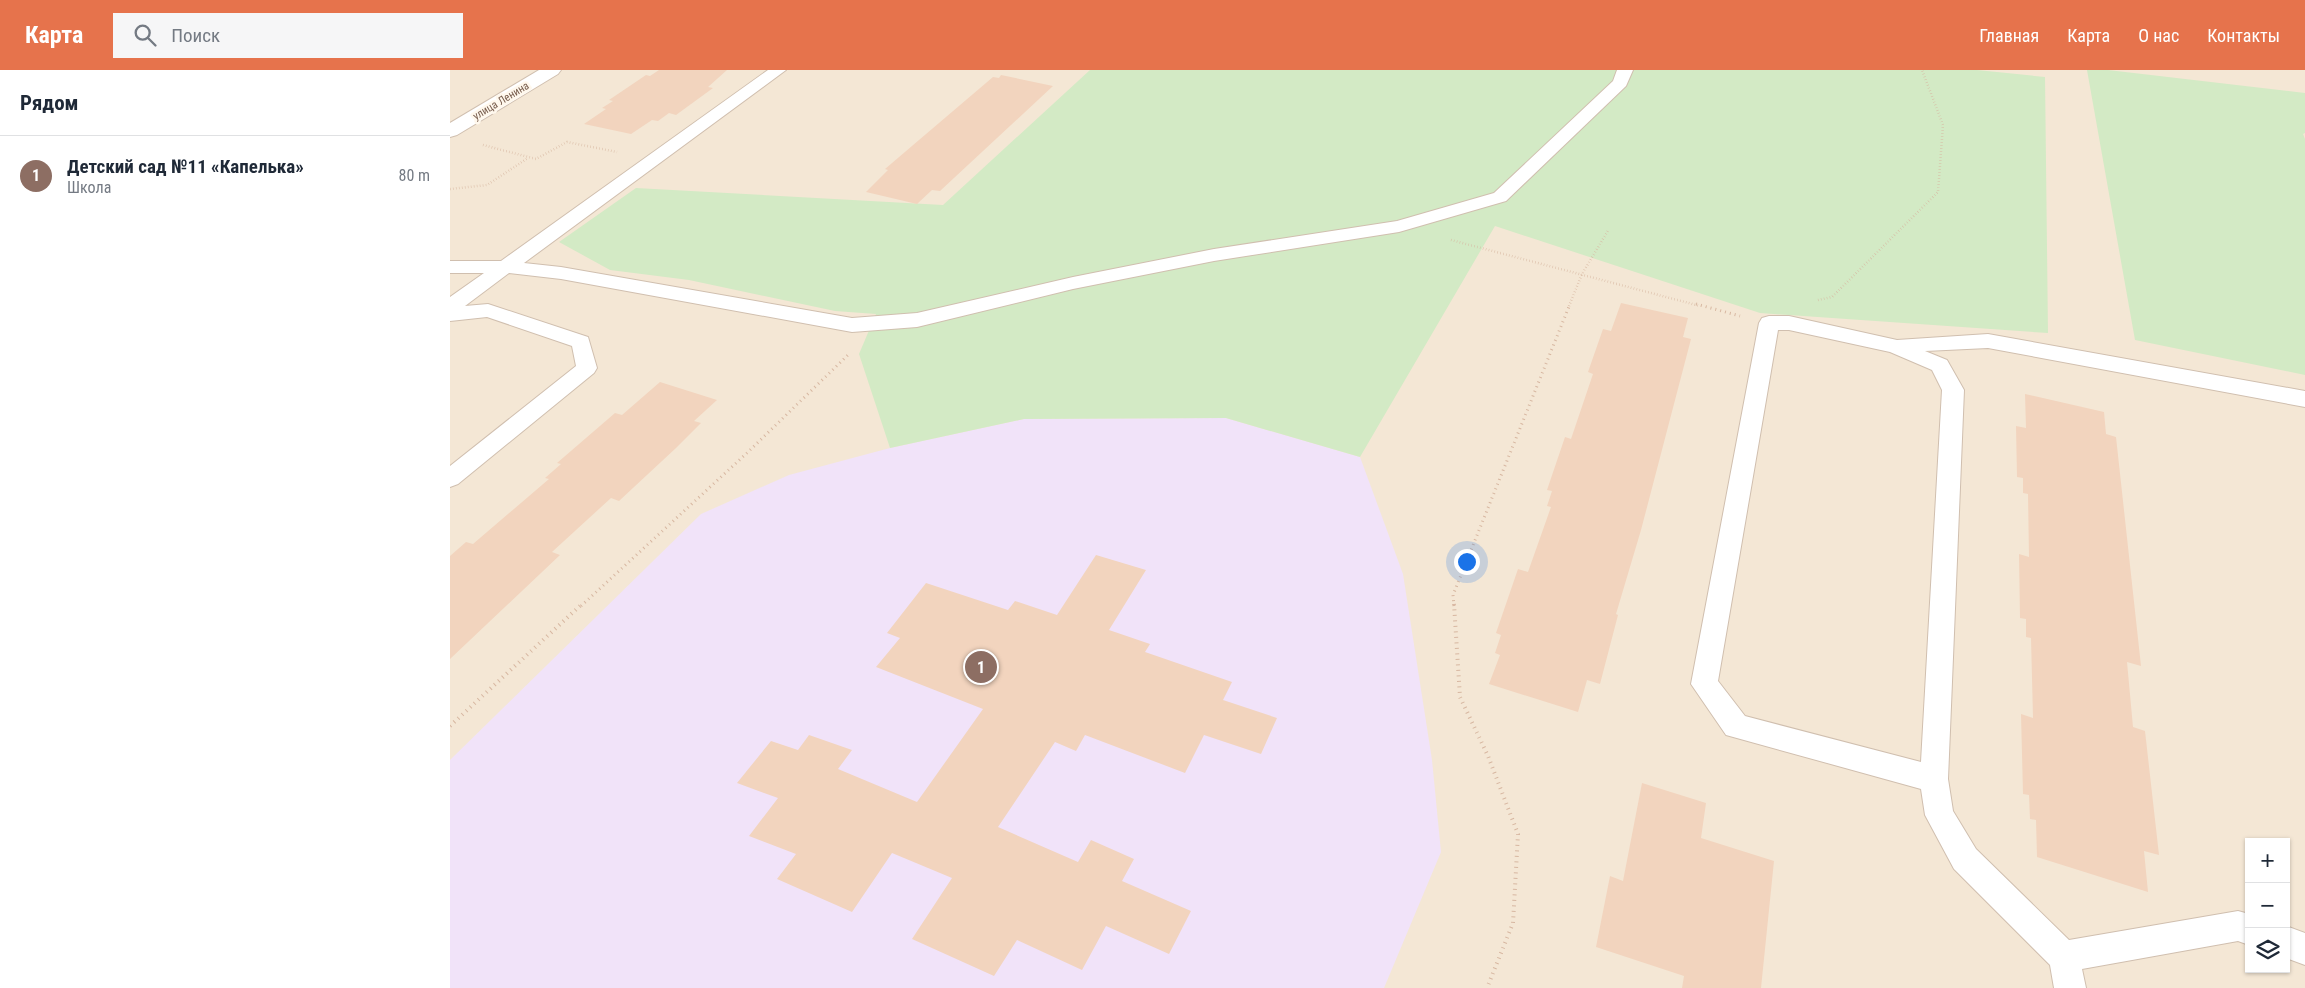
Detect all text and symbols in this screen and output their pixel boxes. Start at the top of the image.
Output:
search box [113,13,463,58]
text: Карта [25,21,83,49]
icon: search [131,21,159,49]
text: Поиск [171,24,220,47]
text: Главная [1979,25,2039,46]
text: Карта [2067,25,2110,46]
text: О нас [2138,25,2179,46]
text: Контакты [2207,25,2280,46]
street label: улица Ленина [471,79,531,123]
text: Рядом [20,91,79,115]
text: Детский сад №11 «Капелька» [67,155,304,178]
text: 1 [32,166,40,185]
text: 80 m [398,166,430,185]
text: Школа [67,178,111,197]
your location [1454,549,1480,575]
pin: 1 [965,648,997,686]
map controls [2245,838,2290,973]
button: + [2245,838,2290,883]
button: − [2245,883,2290,928]
button: layers [2245,928,2290,973]

